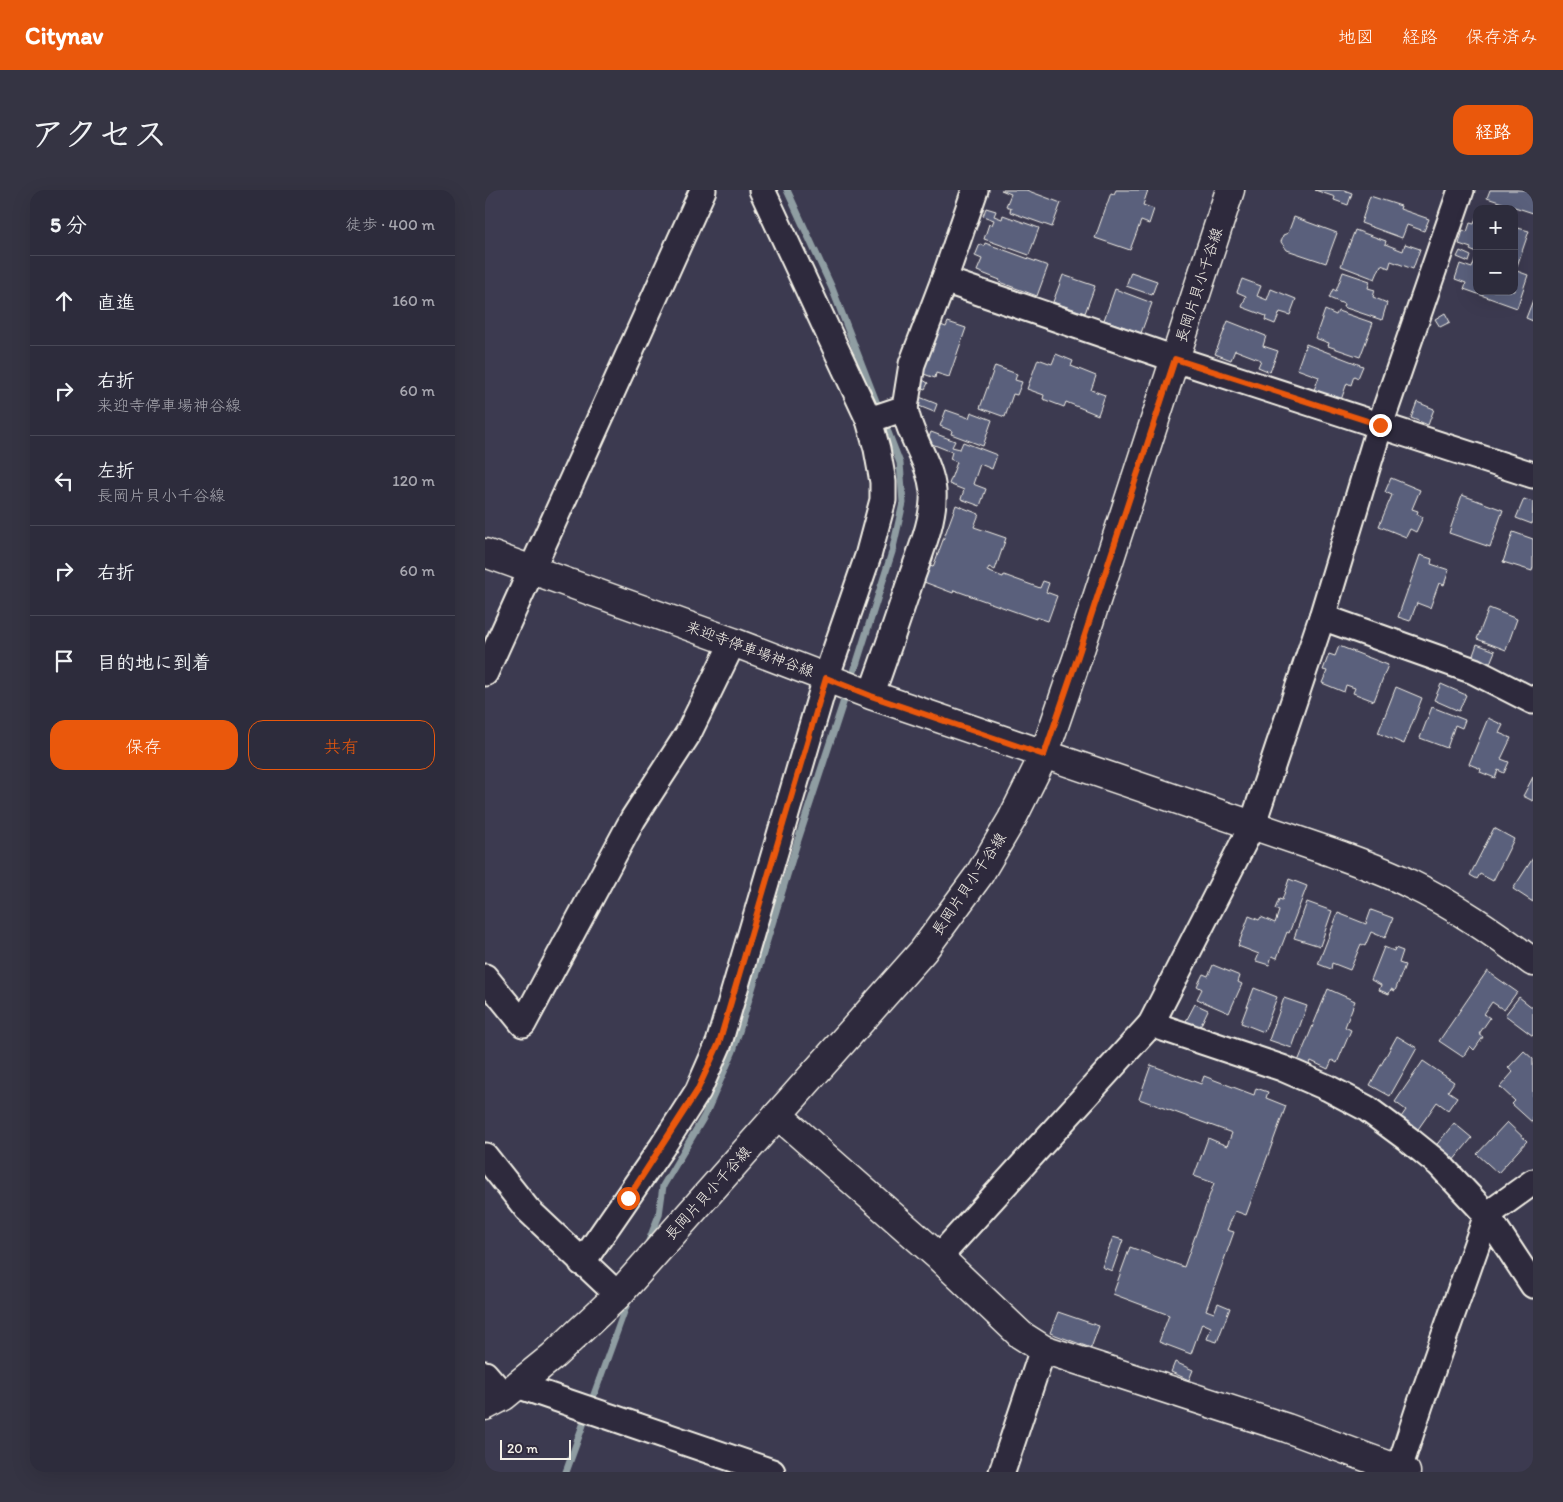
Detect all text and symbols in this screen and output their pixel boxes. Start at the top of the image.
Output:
text: Citynav [25,21,103,50]
text: 地図 [1338,26,1374,48]
text: 経路 [1402,26,1438,48]
text: 保存済み [1466,26,1538,48]
button: 経路 [1453,105,1533,155]
text: アクセス [30,113,168,155]
map controls [1473,205,1518,295]
button: + [1473,205,1518,250]
text: 5 分 [50,212,87,237]
text: 徒歩 · 400 m [346,215,435,234]
street label: 長岡片貝小千谷線 [1172,225,1226,345]
button: − [1473,250,1518,295]
icon: ahead [50,287,78,315]
text: 直進 [97,291,135,314]
text: 160 m [392,291,435,310]
text: 右折 [97,369,135,392]
icon: right [50,377,78,405]
text: 60 m [400,381,435,400]
text: 来迎寺停車場神谷線 [97,396,241,415]
route end [1369,414,1392,437]
text: 左折 [97,459,135,482]
icon: left [50,467,78,495]
text: 120 m [392,471,435,490]
text: 長岡片貝小千谷線 [97,486,225,505]
icon: right [50,557,78,585]
text: 右折 [97,561,135,584]
text: 60 m [400,561,435,580]
street label: 来迎寺停車場神谷線 [683,617,817,681]
icon: arrive [50,647,78,675]
text: 目的地に到着 [97,651,211,674]
button: 保存 [50,720,238,770]
button: 共有 [248,720,435,770]
street label: 長岡片貝小千谷線 [928,829,1010,939]
street label: 長岡片貝小千谷線 [661,1142,755,1244]
route start [617,1187,640,1210]
scale bar [500,1437,571,1460]
text: 20 m [507,1440,538,1457]

